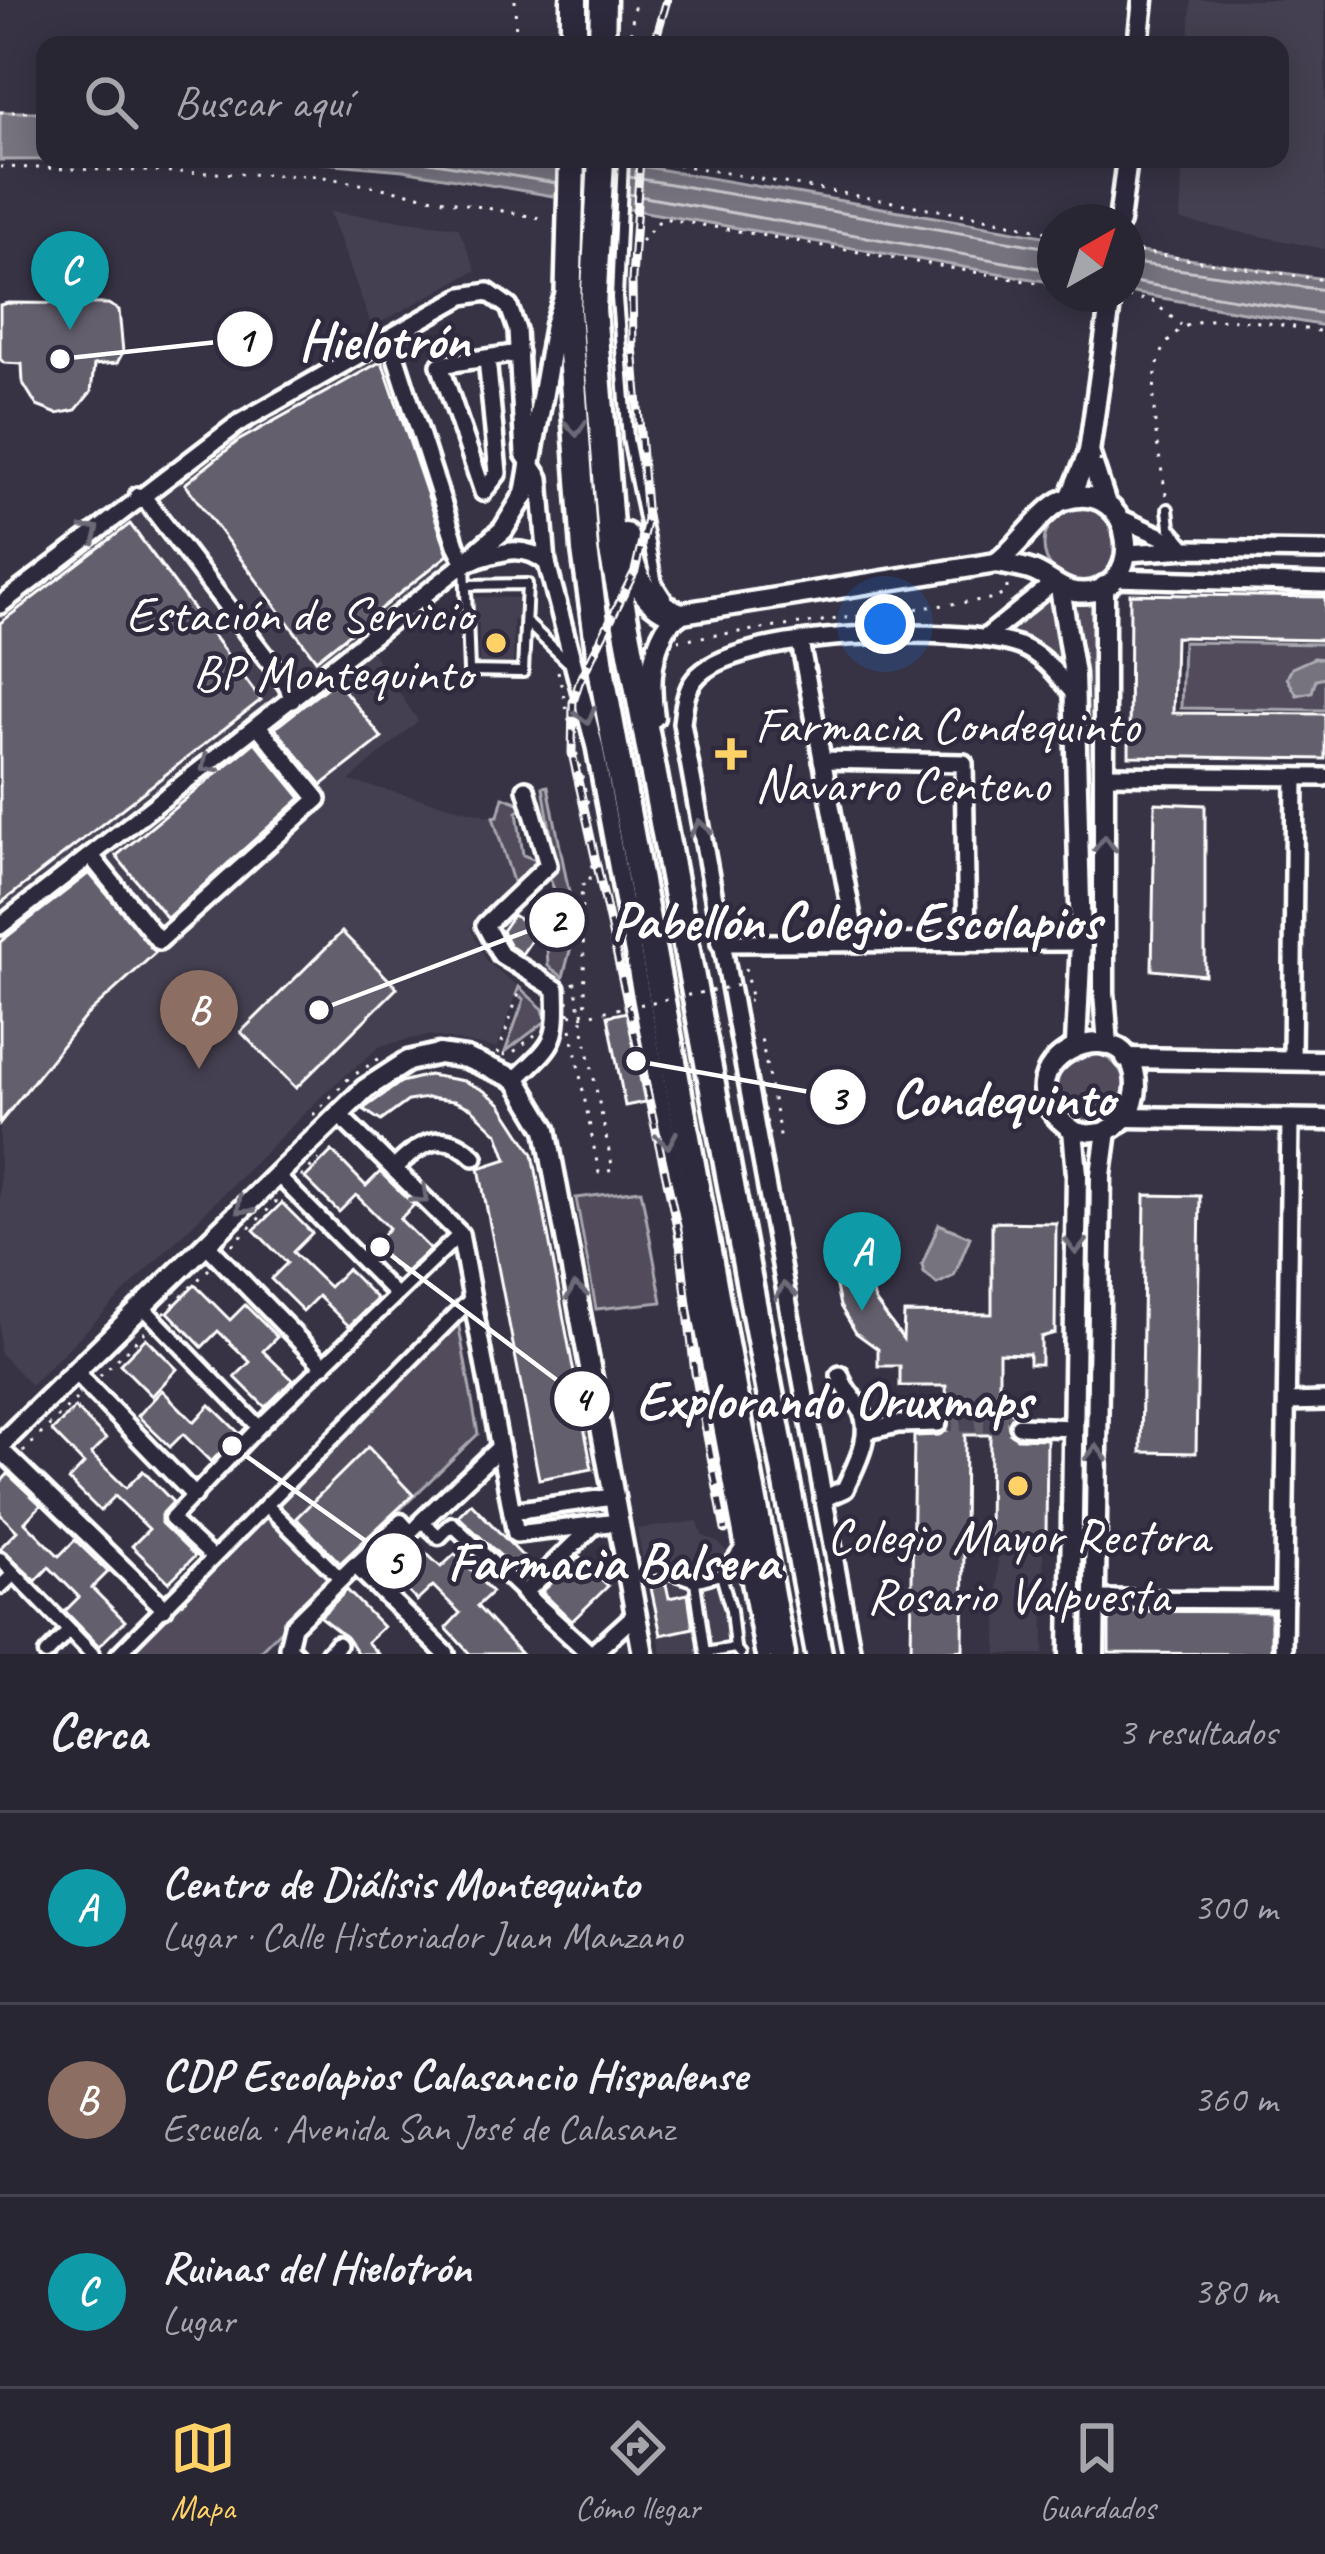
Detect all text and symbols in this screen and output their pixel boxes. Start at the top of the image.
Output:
search box [36,36,1289,168]
icon: search [78,69,144,135]
text: Buscar aquí [174,74,350,131]
north arrow [1037,204,1145,312]
pin: C [31,231,109,330]
callout: Hielotrón [215,294,493,384]
text: Hielotrón [299,306,471,374]
text: 1 [237,316,257,362]
one-way arrow [563,419,589,438]
one-way arrow [78,525,100,546]
place label: Estación de Servicio BP Montequinto [126,582,477,705]
your location [855,594,915,654]
marker: Estación de Servicio BP Montequinto [483,630,509,656]
place label: Farmacia Condequinto Navarro Centeno [755,693,1142,816]
one-way arrow [572,704,597,725]
marker: Farmacia Condequinto Navarro Centeno [718,741,744,767]
one-way arrow [200,751,222,772]
one-way arrow [689,818,714,838]
one-way arrow [1091,834,1117,853]
callout: Pabellón Colegio Escolapios [527,875,1124,965]
text: Pabellón Colegio Escolapios [611,887,1106,955]
text: 2 [549,897,569,943]
pin: B [160,970,238,1069]
callout: Condequinto [808,1052,1139,1142]
text: Condequinto [892,1064,1119,1132]
text: 3 [830,1075,850,1121]
one-way arrow [653,1129,679,1149]
one-way arrow [407,1181,429,1203]
one-way arrow [235,1193,257,1215]
pin: A [823,1212,901,1311]
one-way arrow [1064,1237,1090,1256]
one-way arrow [565,1281,590,1301]
one-way arrow [774,1281,799,1301]
callout: Explorando Oruxmaps [552,1354,1056,1444]
text: Explorando Oruxmaps [636,1366,1037,1434]
text: 4 [574,1376,594,1422]
one-way arrow [1083,1443,1109,1461]
marker: Colegio Mayor Rectora Rosario Valpuesta [1005,1473,1031,1499]
place label: Colegio Mayor Rectora Rosario Valpuesta [827,1504,1213,1627]
callout: Farmacia Balsera [364,1516,803,1606]
text: Farmacia Balsera [447,1528,782,1596]
text: 5 [386,1539,405,1585]
text: Cerca [48,1700,147,1764]
text: 3 resultados [1118,1708,1277,1757]
text: Centro de Diálisis Montequinto [162,1855,639,1912]
text: A [77,1883,97,1932]
text: 300 m [1193,1883,1277,1932]
text: Lugar · Calle Historiador Juan Manzano [162,1912,682,1961]
text: CDP Escolapios Calasancio Hispalense [162,2047,747,2104]
text: B [77,2075,97,2124]
text: 360 m [1193,2075,1277,2124]
text: Escuela · Avenida San José de Calasanz [162,2104,674,2153]
text: Ruinas del Hielotrón [162,2239,471,2296]
text: C [78,2267,96,2316]
text: 380 m [1193,2267,1277,2316]
text: Lugar [162,2296,235,2345]
tab: Mapa [170,2415,236,2529]
tab: Cómo llegar [575,2415,700,2529]
tab: Guardados [1040,2415,1155,2529]

